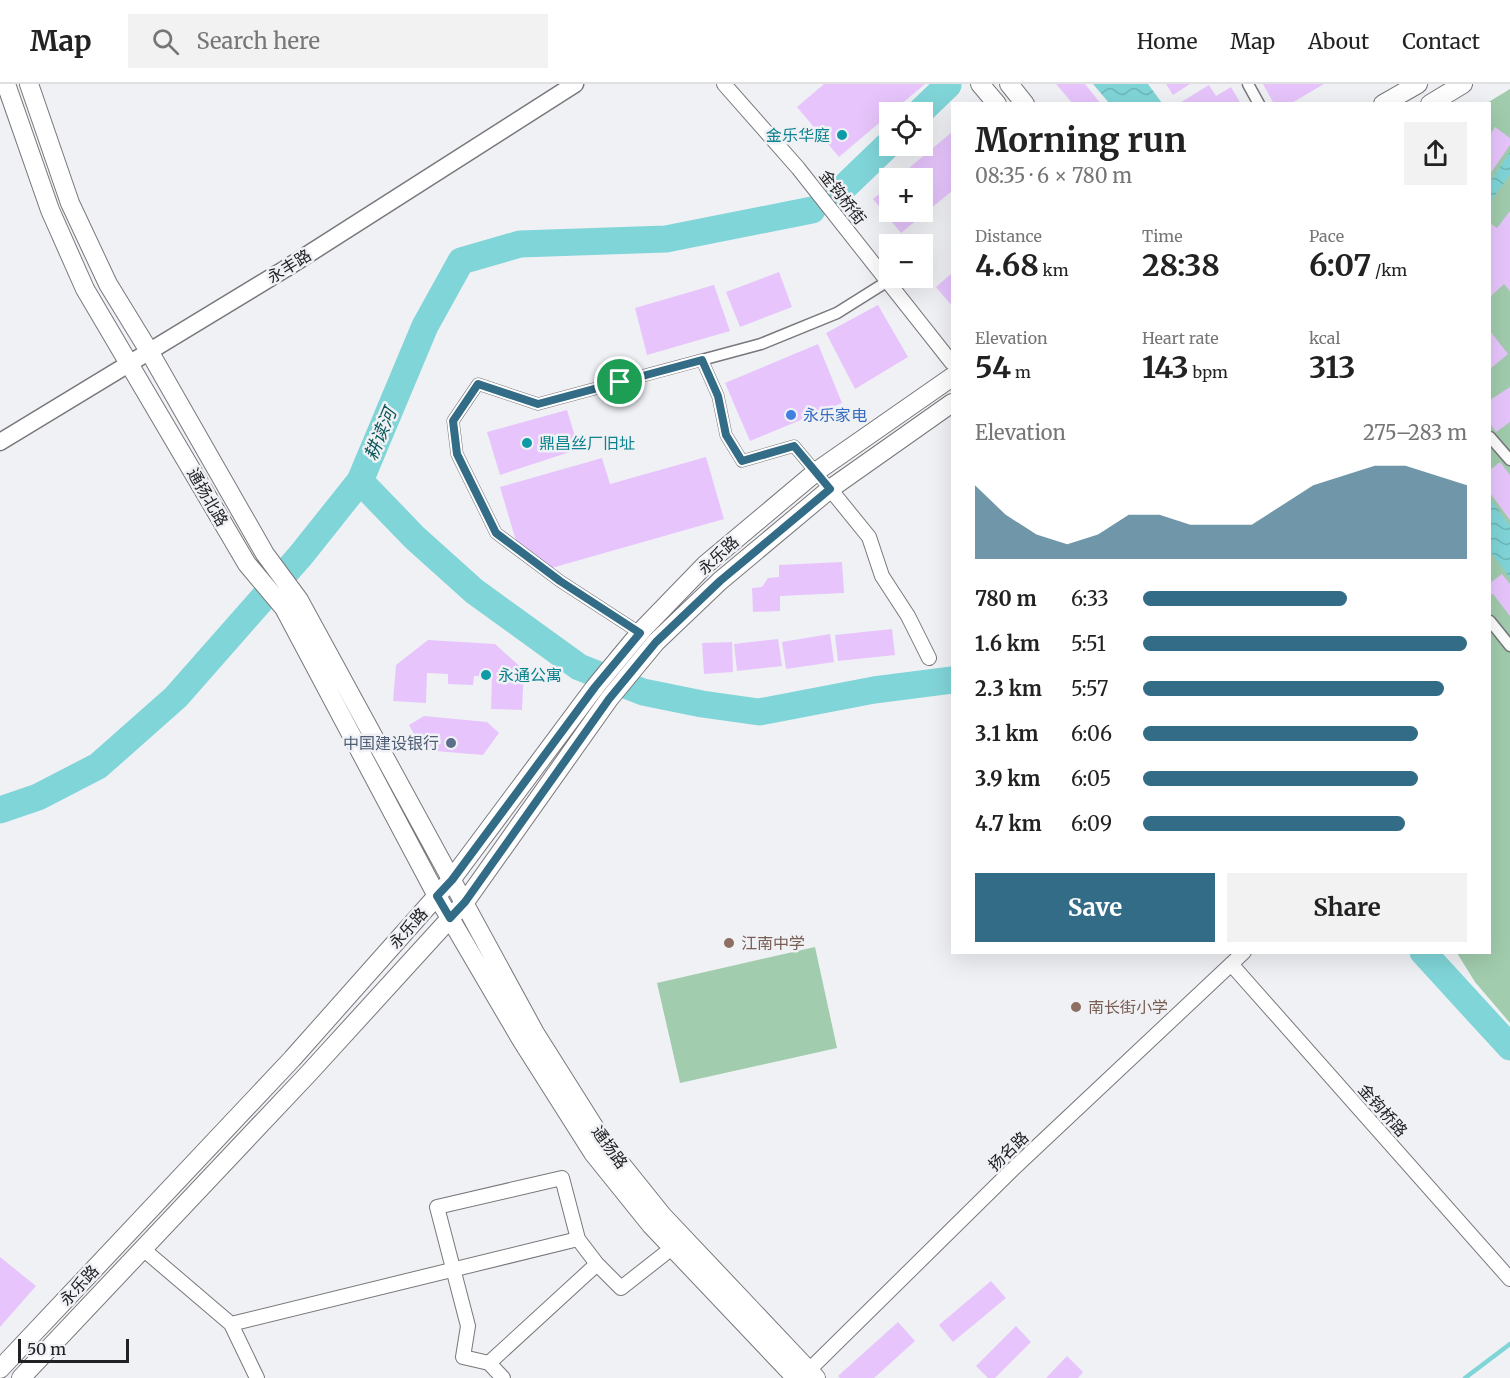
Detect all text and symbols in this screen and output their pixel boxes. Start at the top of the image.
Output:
search box [128,14,548,68]
text: Map [30,23,92,59]
icon: search [149,25,182,58]
text: Search here [197,27,320,55]
text: Home [1137,28,1197,55]
text: Map [1230,28,1275,55]
text: About [1308,28,1369,55]
text: Contact [1402,28,1480,55]
map controls [879,102,933,288]
button: locate [879,102,933,156]
text: Morning run [975,120,1186,161]
button: share [1404,122,1467,185]
place label: 金乐华庭 [766,125,830,145]
marker: 金乐华庭 [835,128,849,142]
text: 08:35 · 6 × 780 m [975,163,1132,188]
street label: 金钩桥街 [815,166,871,228]
button: + [879,168,933,222]
text: Distance [975,226,1042,246]
text: Time [1142,226,1183,246]
text: Pace [1309,226,1344,246]
button: − [879,234,933,288]
street label: 永丰路 [263,245,315,287]
text: 4.68 [975,246,1039,284]
text: 28:38 [1142,246,1220,284]
text: 6:07 [1309,246,1371,284]
text: km [1039,260,1069,280]
text: /km [1371,260,1407,280]
text: Elevation [975,328,1048,348]
text: Heart rate [1142,328,1219,348]
text: kcal [1309,328,1340,348]
text: 54 [975,348,1011,386]
text: 143 [1142,348,1189,386]
text: 313 [1309,348,1356,386]
pin [594,356,645,407]
text: m [1011,362,1031,382]
text: bpm [1189,362,1228,382]
icon: arrive [603,365,636,398]
water label: 耕读河 [359,402,402,463]
place label: 永乐家电 [803,405,867,425]
marker: 永乐家电 [784,408,798,422]
text: Elevation [975,420,1066,445]
text: 275–283 m [1363,420,1467,445]
place label: 鼎昌丝厂旧址 [539,433,635,453]
marker: 鼎昌丝厂旧址 [520,436,534,450]
street label: 通扬北路 [183,464,233,530]
street label: 永乐路 [693,532,743,578]
text: 780 m [975,586,1037,611]
text: 6:33 [1071,586,1109,611]
text: 1.6 km [975,631,1040,656]
text: 5:51 [1071,631,1106,656]
place label: 永通公寓 [498,665,562,685]
marker: 永通公寓 [479,668,493,682]
text: 2.3 km [975,676,1042,701]
text: 5:57 [1071,676,1108,701]
text: 3.1 km [975,721,1038,746]
text: 6:06 [1071,721,1112,746]
place label: 中国建设银行 [343,733,439,753]
marker: 中国建设银行 [444,736,458,750]
text: 3.9 km [975,766,1040,791]
text: 6:05 [1071,766,1111,791]
text: 4.7 km [975,811,1042,836]
text: 6:09 [1071,811,1112,836]
button: Save [975,873,1215,942]
button: Share [1227,873,1467,942]
street label: 永乐路 [385,903,431,953]
place label: 江南中学 [741,933,805,953]
marker: 江南中学 [722,936,736,950]
place label: 南长街小学 [1088,997,1168,1017]
marker: 南长街小学 [1069,1000,1083,1014]
street label: 金钩桥路 [1354,1080,1412,1140]
street label: 通扬路 [588,1122,632,1172]
street label: 扬名路 [984,1127,1032,1175]
street label: 永乐路 [55,1261,103,1309]
scale bar [18,1336,129,1364]
text: 50 m [27,1339,66,1359]

